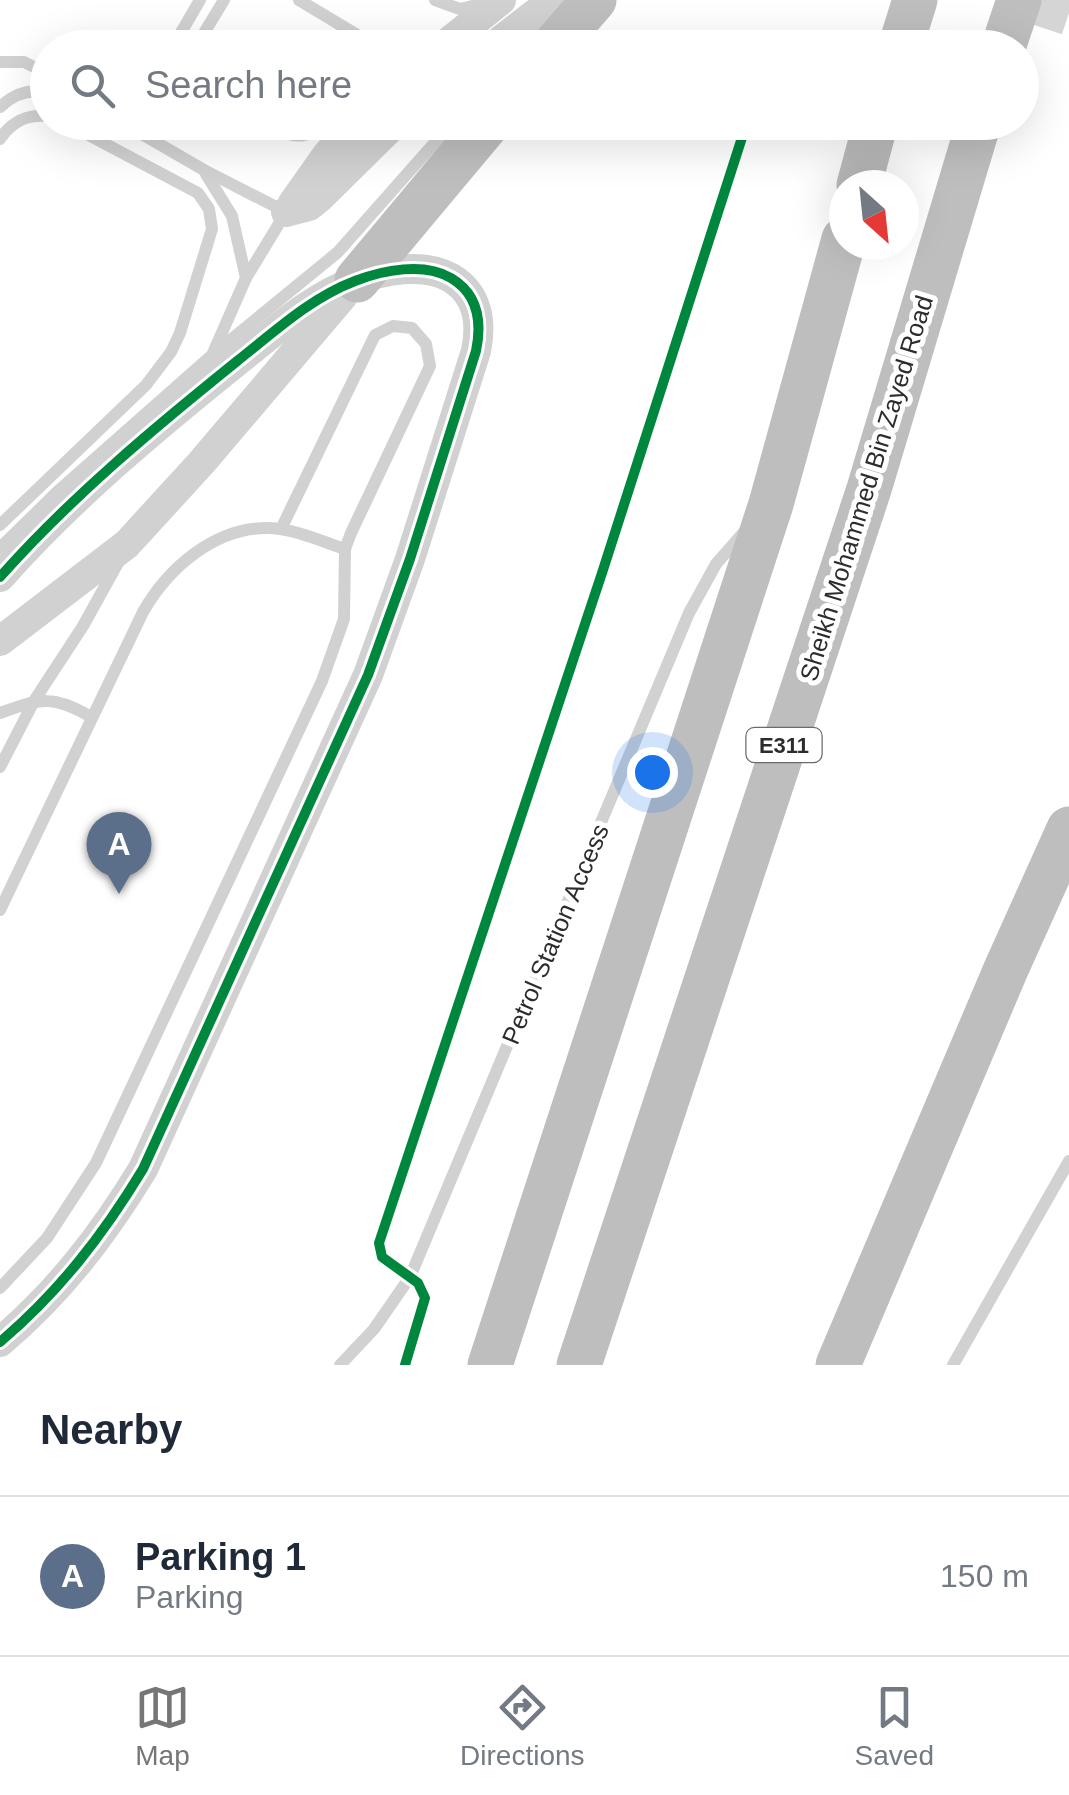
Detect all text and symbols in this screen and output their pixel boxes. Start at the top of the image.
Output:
search box [30,30,1039,140]
icon: search [65,58,120,113]
text: Search here [145,64,352,106]
north arrow [829,170,919,260]
street label: Sheikh Mohammed Bin Zayed Road [794,292,938,684]
road number: E311 [746,728,822,762]
your location [627,747,678,798]
pin: A [86,812,152,894]
street label: Petrol Station Access [496,820,614,1048]
text: Nearby [40,1406,182,1453]
text: Parking 1 [135,1536,306,1578]
text: A [61,1558,84,1594]
text: 150 m [940,1558,1029,1594]
text: Parking [135,1579,244,1615]
tab: Map [135,1680,190,1772]
tab: Directions [460,1680,585,1772]
tab: Saved [855,1680,934,1772]

